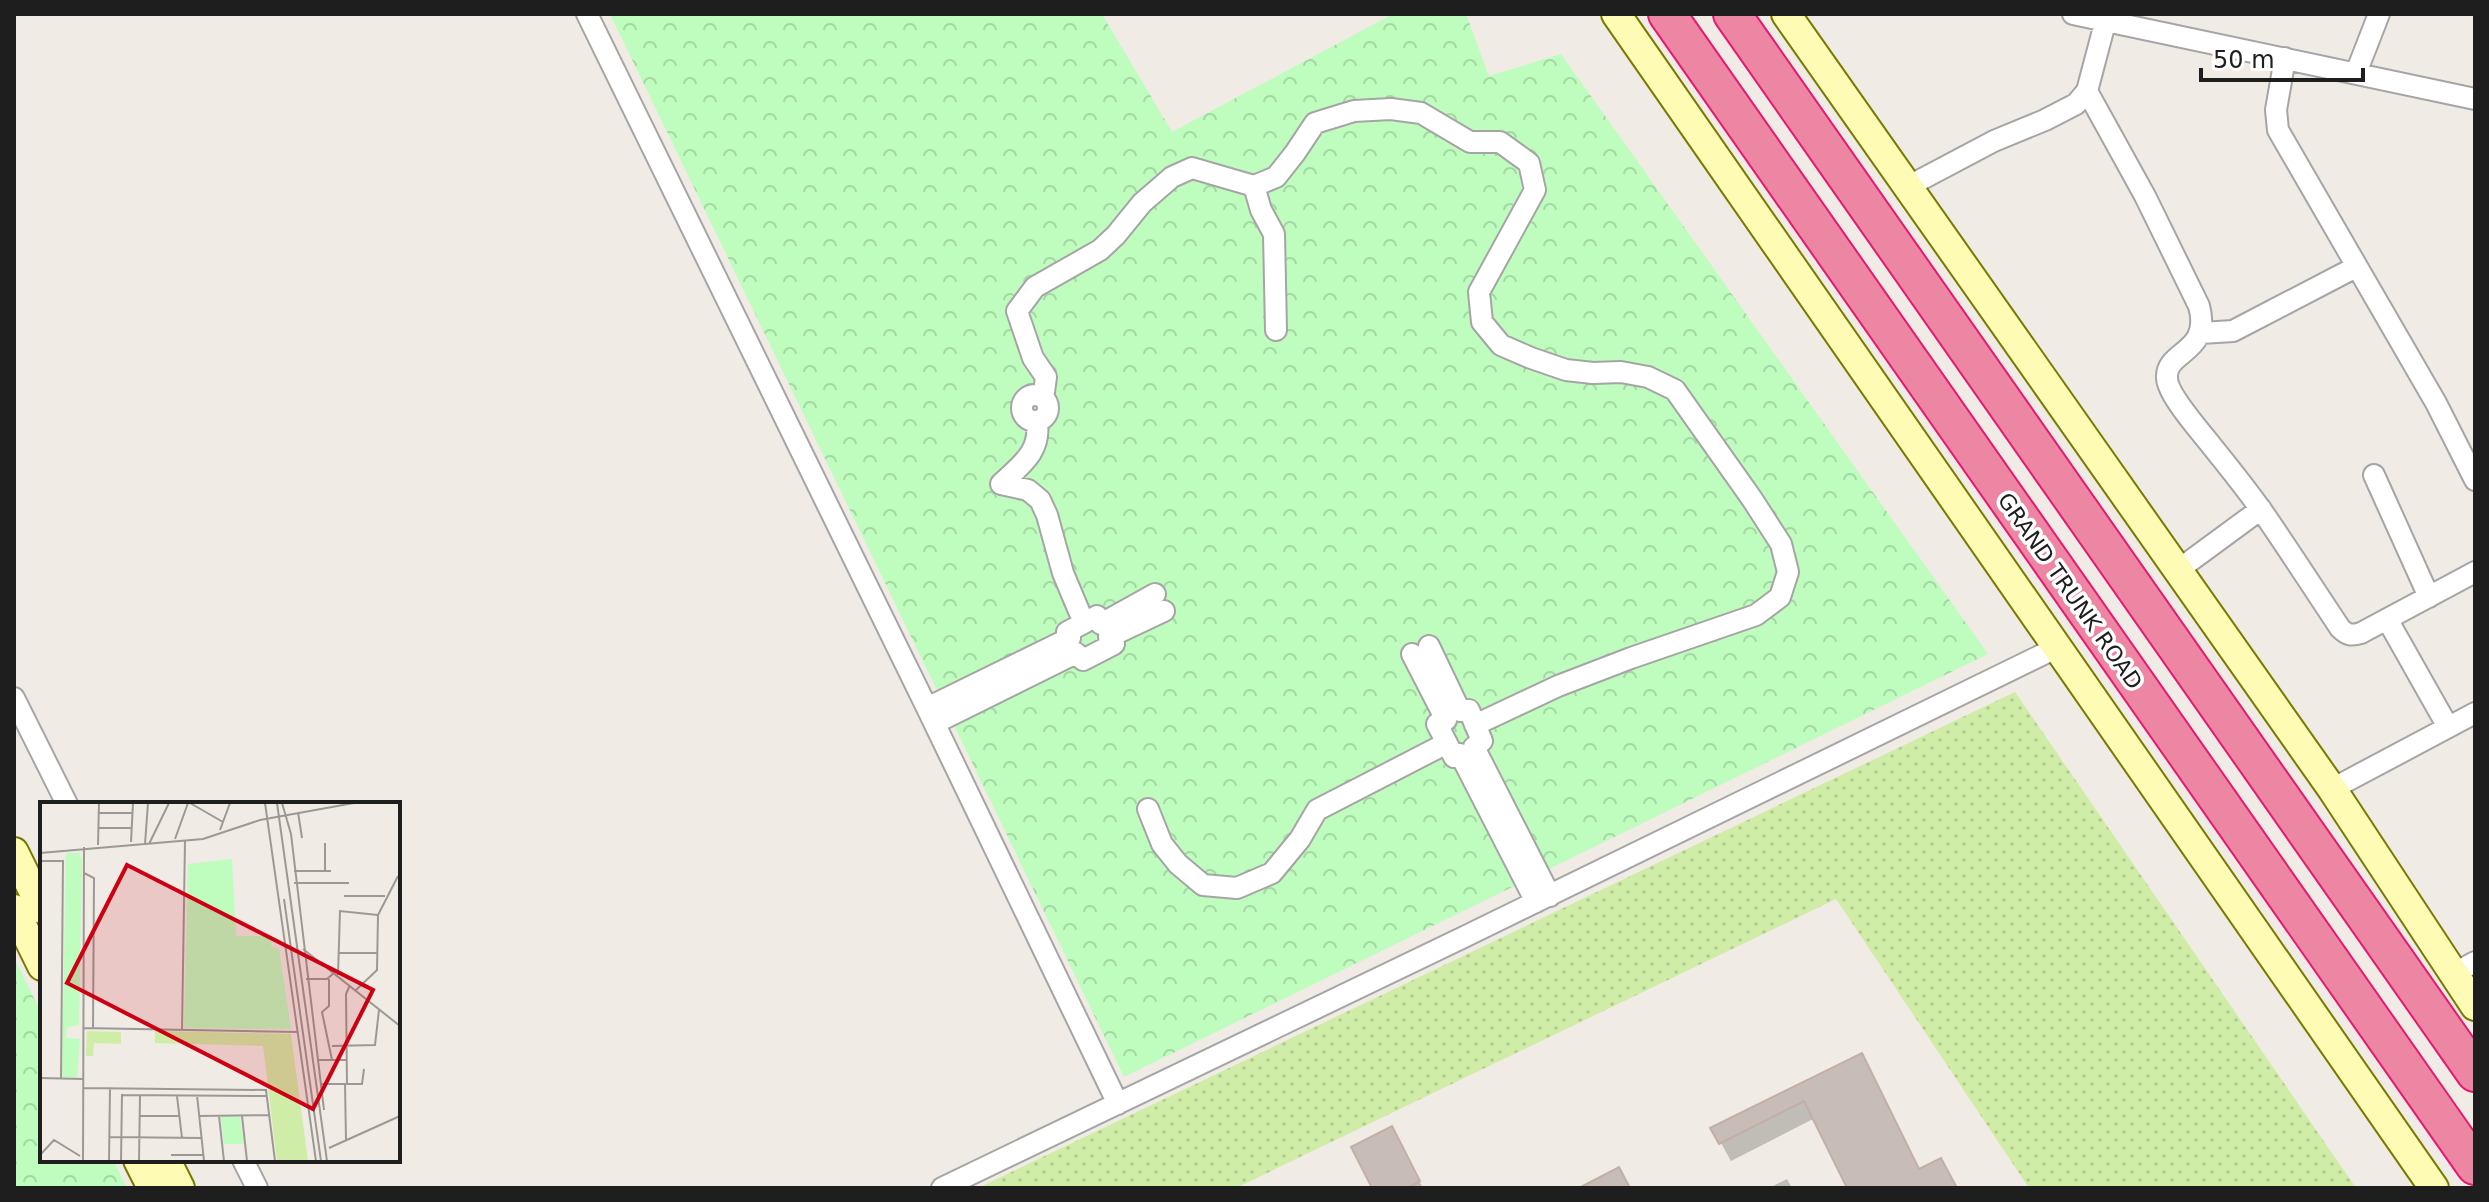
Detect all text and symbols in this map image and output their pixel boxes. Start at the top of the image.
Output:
scale bar [2201,32,2363,82]
text: 50 m [2213,46,2275,74]
street label: GRAND TRUNK ROAD [1993,488,2147,694]
inset map [40,802,400,1162]

